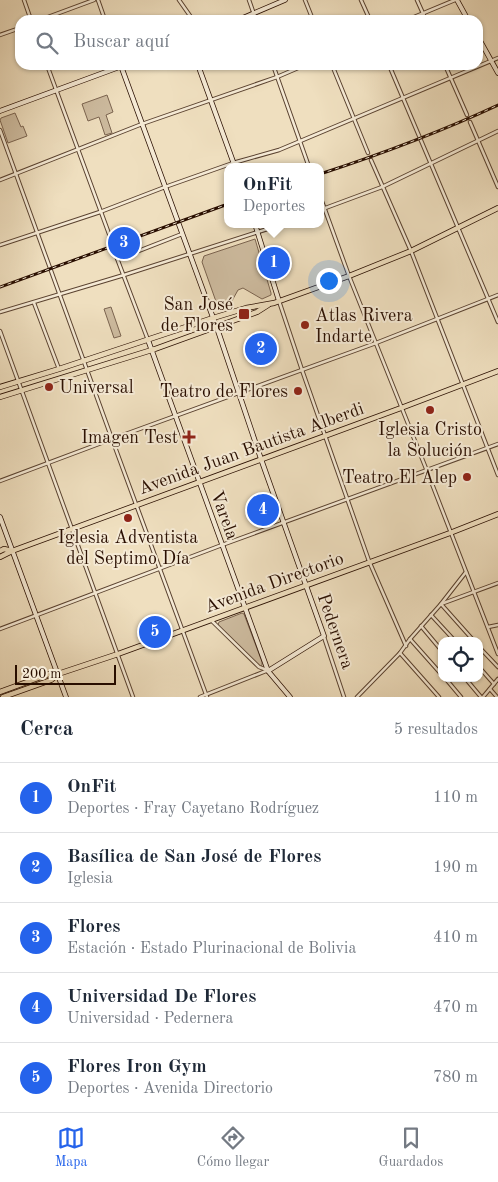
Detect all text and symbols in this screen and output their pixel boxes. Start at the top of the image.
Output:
search box [15,15,483,70]
icon: search [33,29,61,57]
text: Buscar aquí [73,33,169,52]
popup [224,163,324,228]
text: OnFit [243,176,292,195]
text: Deportes [243,199,305,215]
pin: 3 [108,224,140,262]
pin: 1 [258,244,290,282]
your location [316,268,342,294]
place label: San José de Flores [161,296,233,335]
marker: San José de Flores [237,307,251,321]
place label: Atlas Rivera Indarte [315,307,413,346]
marker: Atlas Rivera Indarte [299,319,311,331]
pin: 2 [245,330,277,368]
place label: Universal [59,379,134,397]
marker: Universal [43,381,55,393]
place label: Teatro de Flores [159,383,288,401]
marker: Teatro de Flores [292,385,304,397]
street label: Avenida Juan Bautista Alberdi [136,400,367,498]
marker: Iglesia Cristo la Solución [424,404,436,416]
place label: Iglesia Cristo la Solución [378,421,482,460]
place label: Imagen Test [81,429,178,447]
marker: Imagen Test [182,430,196,444]
place label: Teatro El Alep [342,469,457,487]
marker: Teatro El Alep [461,471,473,483]
street label: Varela [207,488,241,542]
pin: 4 [247,491,279,529]
marker: Iglesia Adventista del Septimo Día [122,512,134,524]
place label: Iglesia Adventista del Septimo Día [58,529,198,568]
street label: Avenida Directorio [203,549,346,616]
street label: Pedernera [314,591,356,672]
pin: 5 [139,613,171,651]
map controls [438,637,483,682]
button: locate [438,637,483,682]
scale bar [15,662,116,685]
text: 200 m [22,667,61,681]
text: Cerca [20,719,73,740]
text: 5 resultados [394,722,478,738]
text: OnFit [67,778,116,797]
text: 1 [31,790,41,806]
text: 110 m [433,790,478,806]
text: Deportes · Fray Cayetano Rodríguez [67,801,319,817]
text: Basílica de San José de Flores [67,848,321,867]
text: 2 [31,860,41,876]
text: 190 m [433,860,478,876]
text: Iglesia [67,871,113,887]
text: Flores [67,918,121,937]
text: 3 [31,930,41,946]
text: 410 m [433,930,478,946]
text: Estación · Estado Plurinacional de Bolivia [67,941,356,957]
text: Universidad De Flores [67,988,256,1007]
text: 4 [31,1000,41,1016]
text: 470 m [433,1000,478,1016]
text: Universidad · Pedernera [67,1011,234,1027]
text: Flores Iron Gym [67,1058,207,1077]
text: 5 [31,1070,41,1086]
text: 780 m [433,1070,478,1086]
text: Deportes · Avenida Directorio [67,1081,273,1097]
tab: Mapa [55,1124,87,1171]
tab: Cómo llegar [197,1124,269,1171]
tab: Guardados [379,1124,443,1171]

